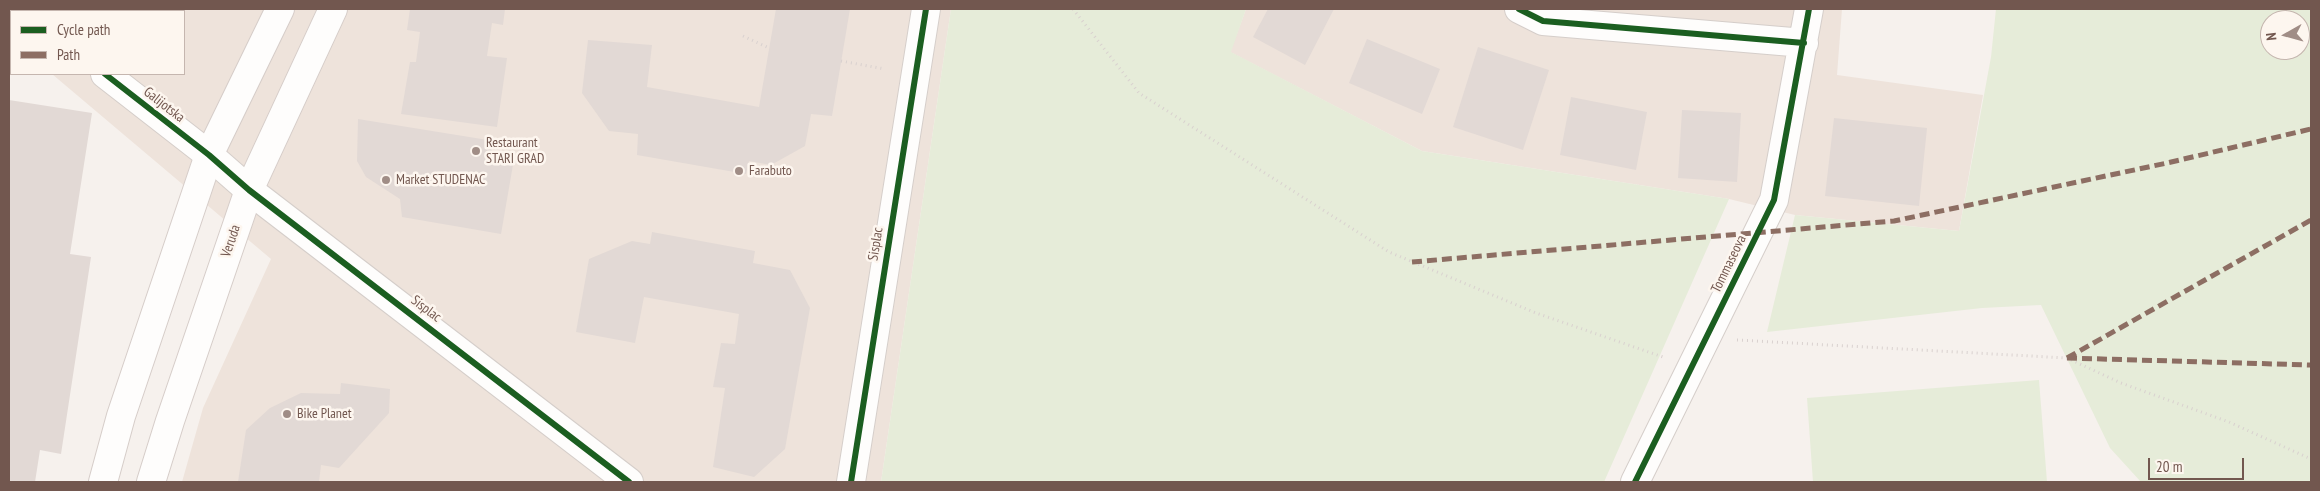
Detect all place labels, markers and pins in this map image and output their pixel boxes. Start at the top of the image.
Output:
place label: Restaurant STARI GRAD [486,135,544,168]
marker: Restaurant STARI GRAD [470,145,482,157]
place label: Farabuto [749,163,792,179]
marker: Farabuto [733,165,745,177]
place label: Market STUDENAC [396,172,485,188]
marker: Market STUDENAC [380,174,392,186]
place label: Bike Planet [297,406,352,422]
marker: Bike Planet [281,408,293,420]

